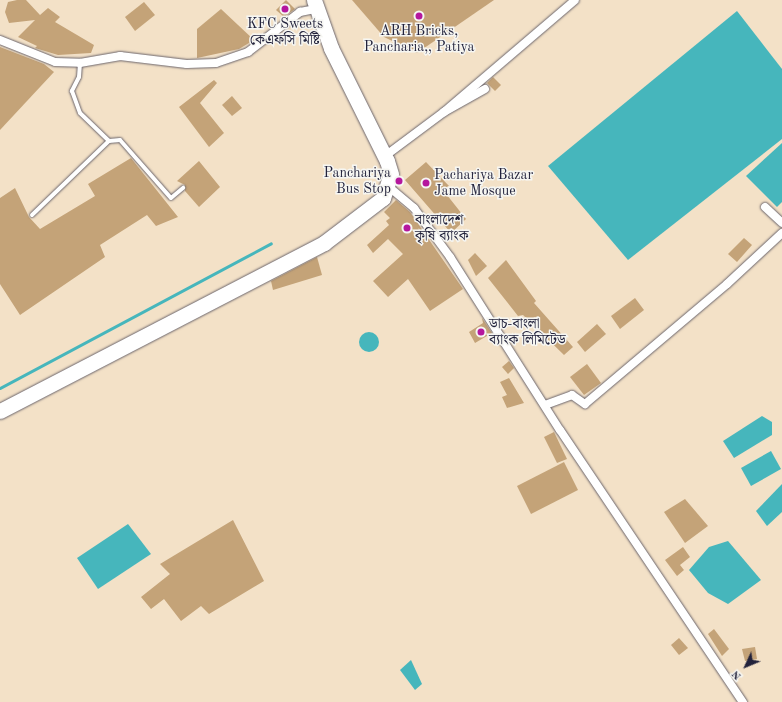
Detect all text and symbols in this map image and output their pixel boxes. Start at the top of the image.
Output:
marker: KFC Sweets কেএফসি মিষ্টি [280,4,290,14]
marker: ARH Bricks, Pancharia,, Patiya [414,11,424,21]
place label: KFC Sweets কেএফসি মিষ্টি [247,16,323,48]
place label: ARH Bricks, Pancharia,, Patiya [364,23,474,56]
place label: Panchariya Bus Stop [324,165,391,198]
place label: Pachariya Bazar Jame Mosque [434,167,533,200]
marker: Panchariya Bus Stop [394,176,404,186]
marker: Pachariya Bazar Jame Mosque [421,178,431,188]
place label: বাংলাদেশ কৃষি ব্যাংক [415,212,469,244]
marker: বাংলাদেশ কৃষি ব্যাংক [402,223,412,233]
place label: ডাচ-বাংলা ব্যাংক লিমিটেড [489,316,566,348]
marker: ডাচ-বাংলা ব্যাংক লিমিটেড [476,327,486,337]
north arrow [726,646,766,686]
text: N [730,668,744,682]

